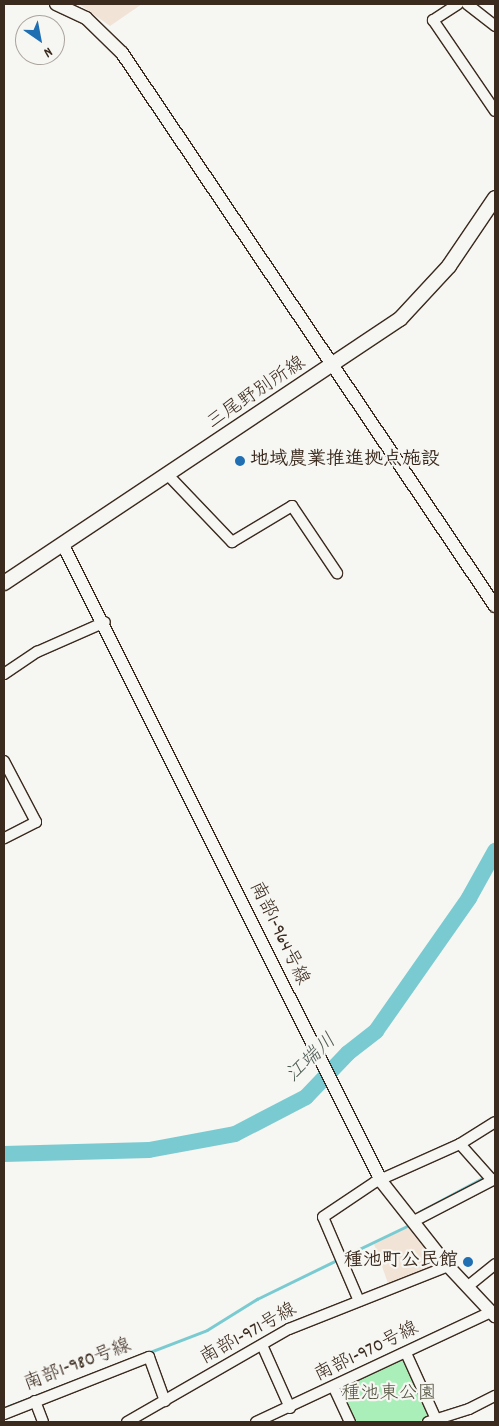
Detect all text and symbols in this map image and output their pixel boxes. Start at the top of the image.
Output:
north arrow [15,15,65,65]
text: N [39,41,56,62]
street label: 三尾野別所線 [203,353,311,435]
place label: 地域農業推進拠点施設 [250,450,440,472]
marker: 地域農業推進拠点施設 [234,455,246,467]
street label: 南部1-964号線 [243,878,313,990]
water label: 江端川 [282,1030,342,1088]
place label: 種池町公民館 [344,1251,458,1273]
marker: 種池町公民館 [462,1256,474,1268]
street label: 南部1-971号線 [197,1299,301,1371]
street label: 南部1-970号線 [311,1318,423,1388]
street label: 南部1-980号線 [21,1335,135,1397]
park label: 種池東公園 [342,1384,436,1406]

